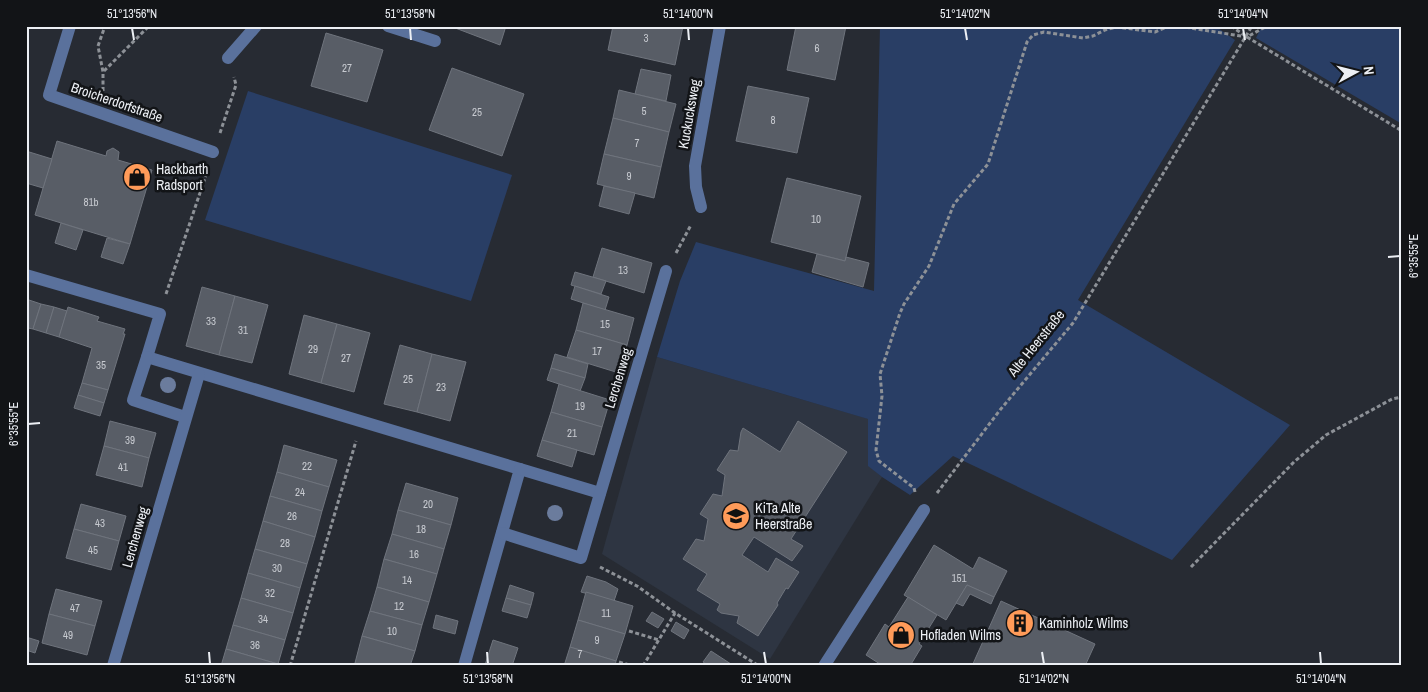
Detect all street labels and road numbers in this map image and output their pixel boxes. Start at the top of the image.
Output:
street label: Kuckucksweg [674,77,704,150]
street label: Broicherdorfstraße [69,78,165,126]
street label: Alte Heerstraße [1003,306,1068,381]
street label: Lerchenweg [600,345,636,411]
street label: Lerchenweg [118,504,152,570]

